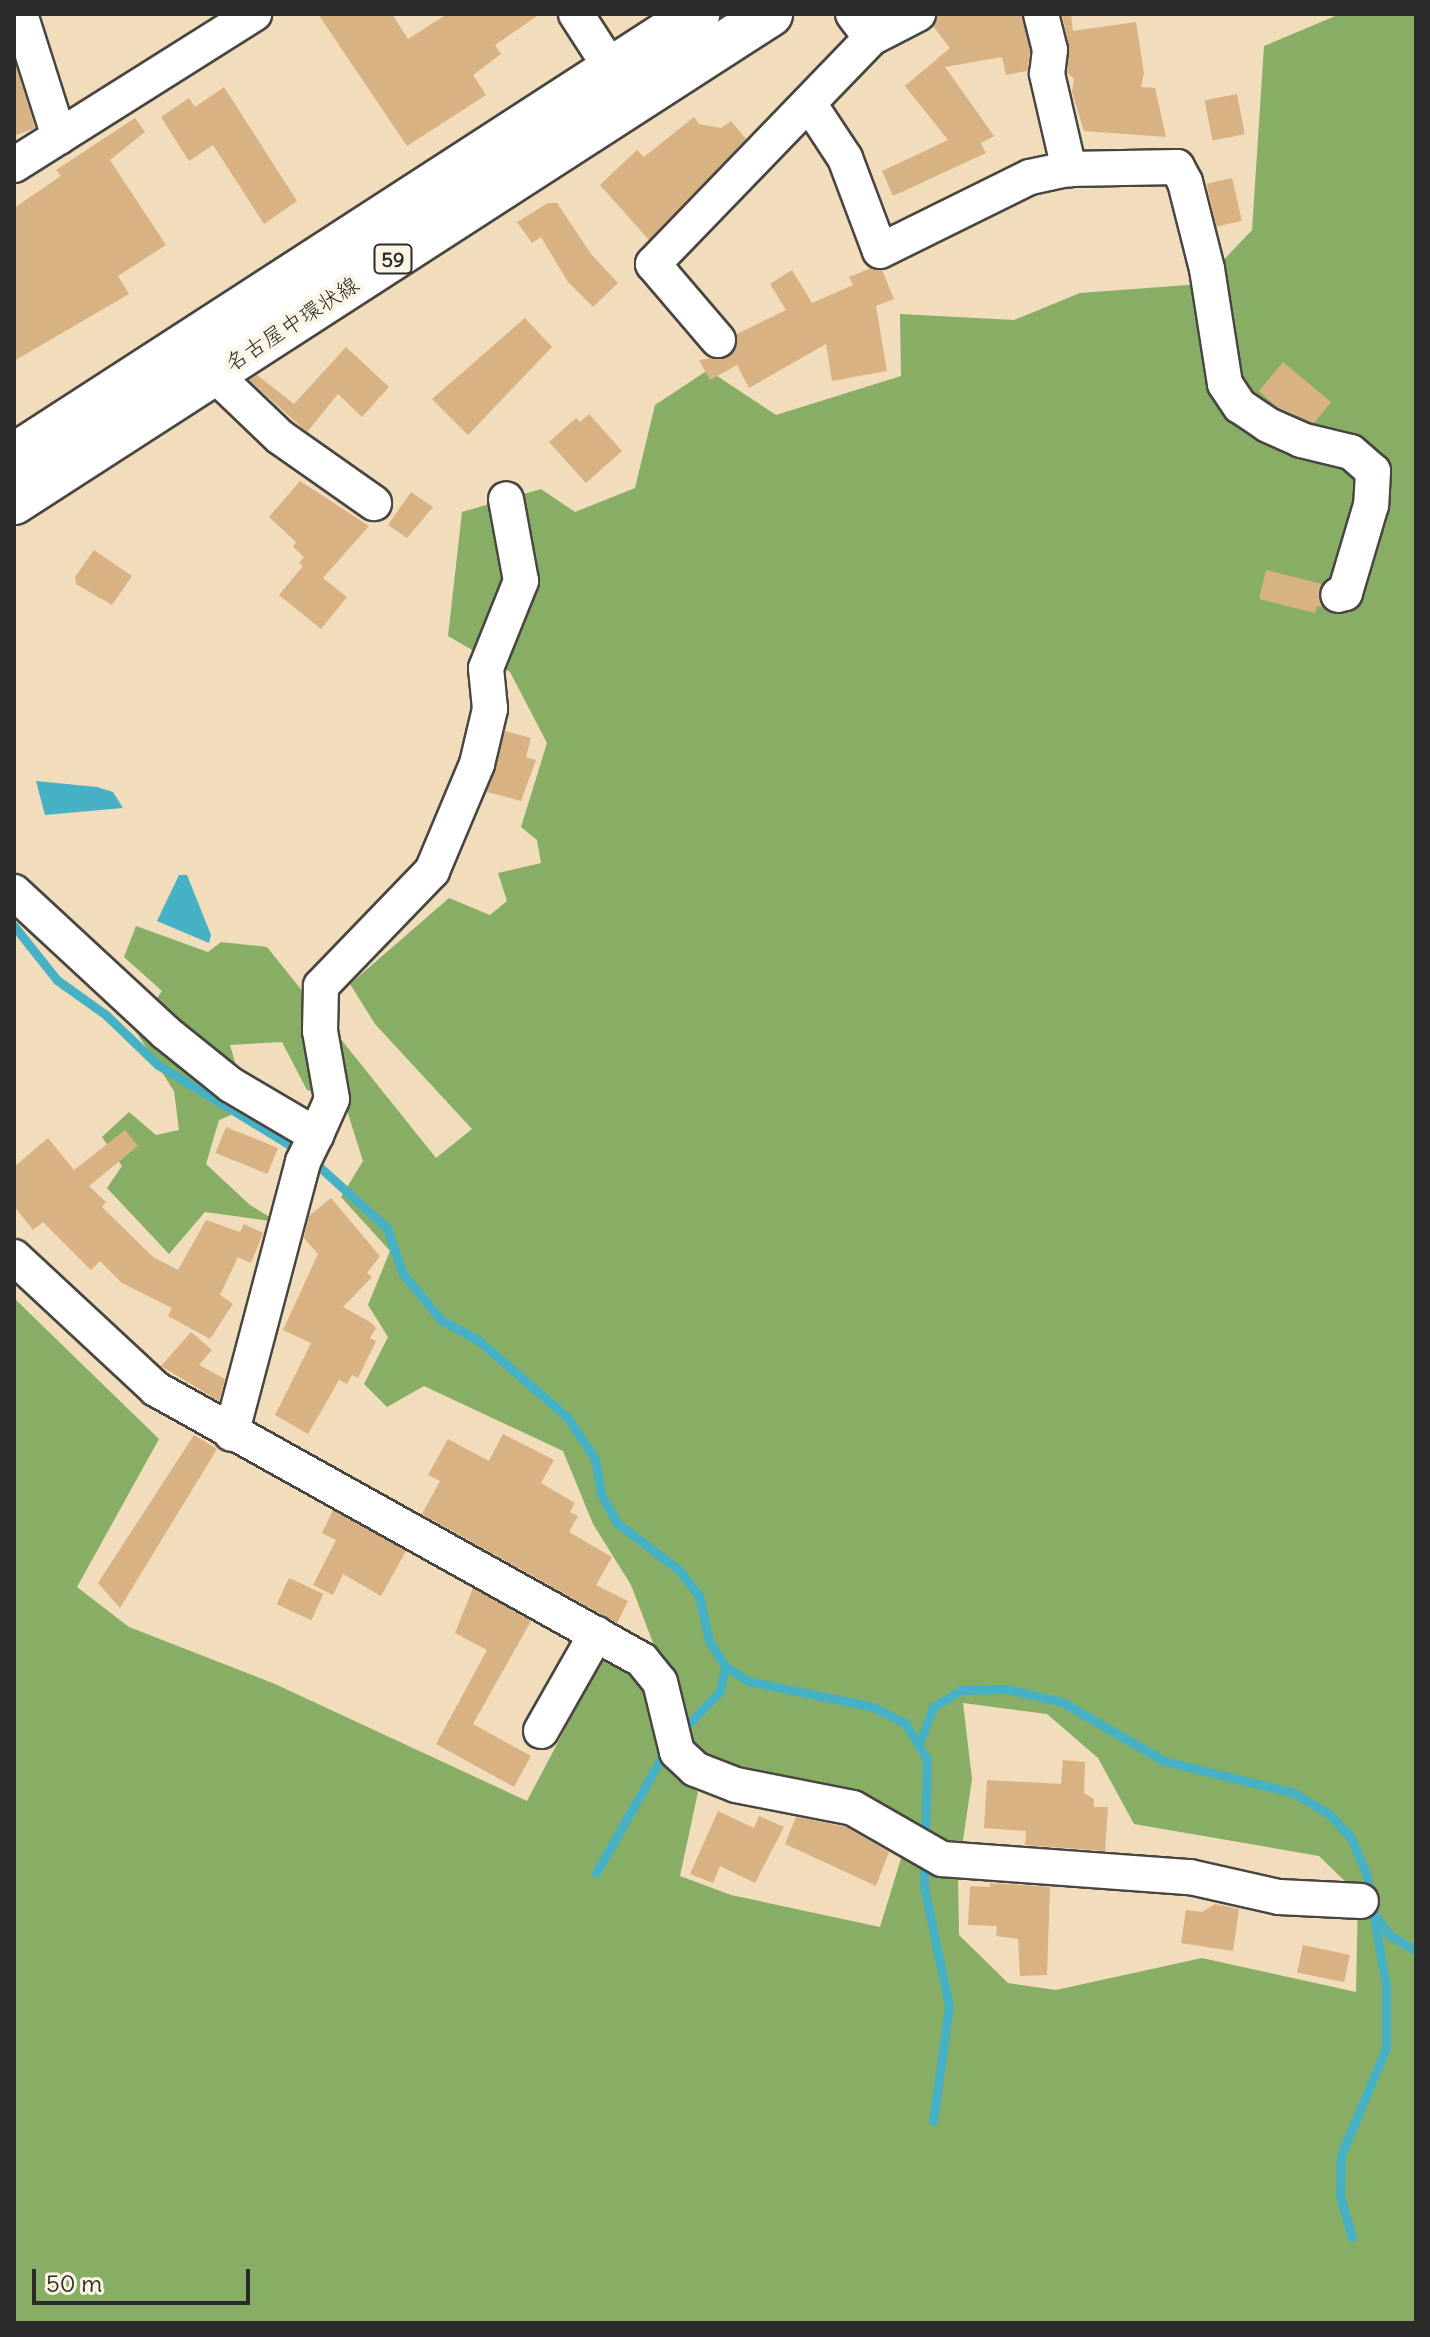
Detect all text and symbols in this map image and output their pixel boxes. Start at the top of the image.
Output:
road number: 59 [373,243,413,275]
street label: 名古屋中環状線 [220,271,364,377]
scale bar [36,2253,254,2303]
text: 50 m [46,2268,102,2298]

